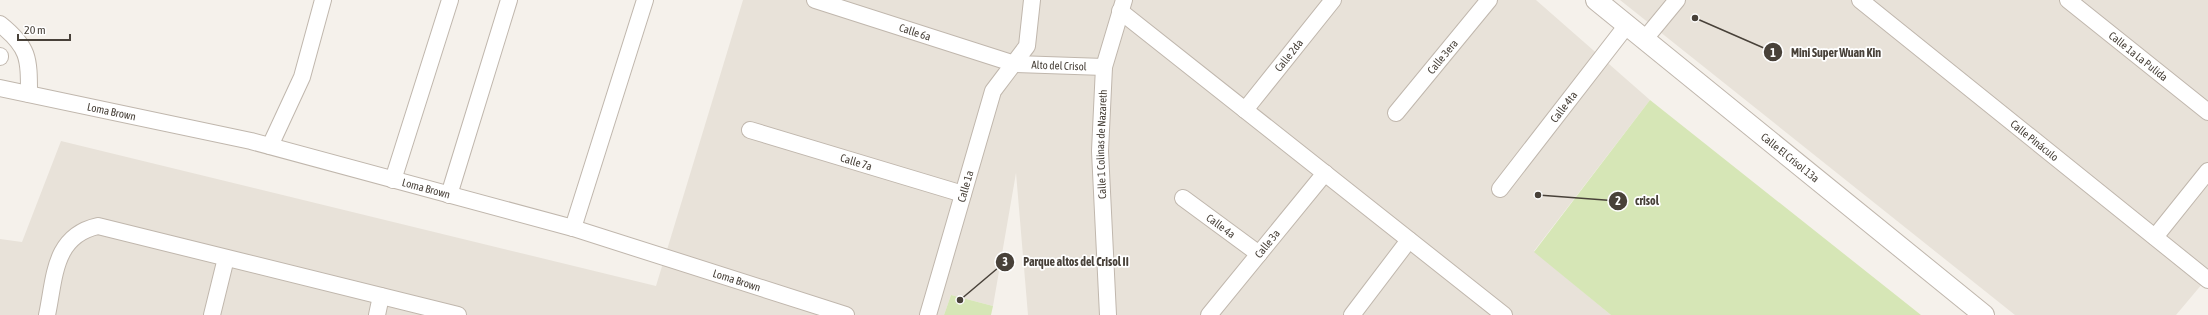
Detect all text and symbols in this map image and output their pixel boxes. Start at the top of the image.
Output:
scale bar [18,16,70,42]
street label: Calle 6a [898,21,932,43]
text: 20 m [24,23,46,37]
street label: Calle 1a La Pulida [2107,29,2170,83]
street label: Calle 2da [1272,37,1305,74]
street label: Calle 3era [1425,37,1460,76]
callout: Mini Super Wuan Kin [1763,40,1889,64]
text: 1 [1770,46,1776,60]
text: Mini Super Wuan Kin [1791,46,1881,60]
street label: Alto del Crisol [1031,59,1087,72]
street label: Calle 1 Colinas de Nazareth [1094,89,1109,199]
street label: Calle 4ta [1548,89,1579,125]
street label: Loma Brown [86,101,137,123]
street label: Calle Pináculo [2008,118,2061,163]
street label: Calle El Crisol 13a [1759,130,1821,185]
street label: Calle 7a [839,152,874,172]
street label: Calle 1a [955,169,976,204]
street label: Loma Brown [401,176,452,201]
callout: crisol [1608,189,1667,213]
text: 2 [1615,194,1621,208]
text: crisol [1635,194,1660,208]
street label: Calle 4a [1204,211,1238,240]
street label: Calle 3a [1252,227,1282,260]
callout: Parque altos del Crisol II [995,250,1137,274]
text: 3 [1002,255,1008,269]
text: Parque altos del Crisol II [1023,255,1129,269]
street label: Loma Brown [711,267,762,293]

